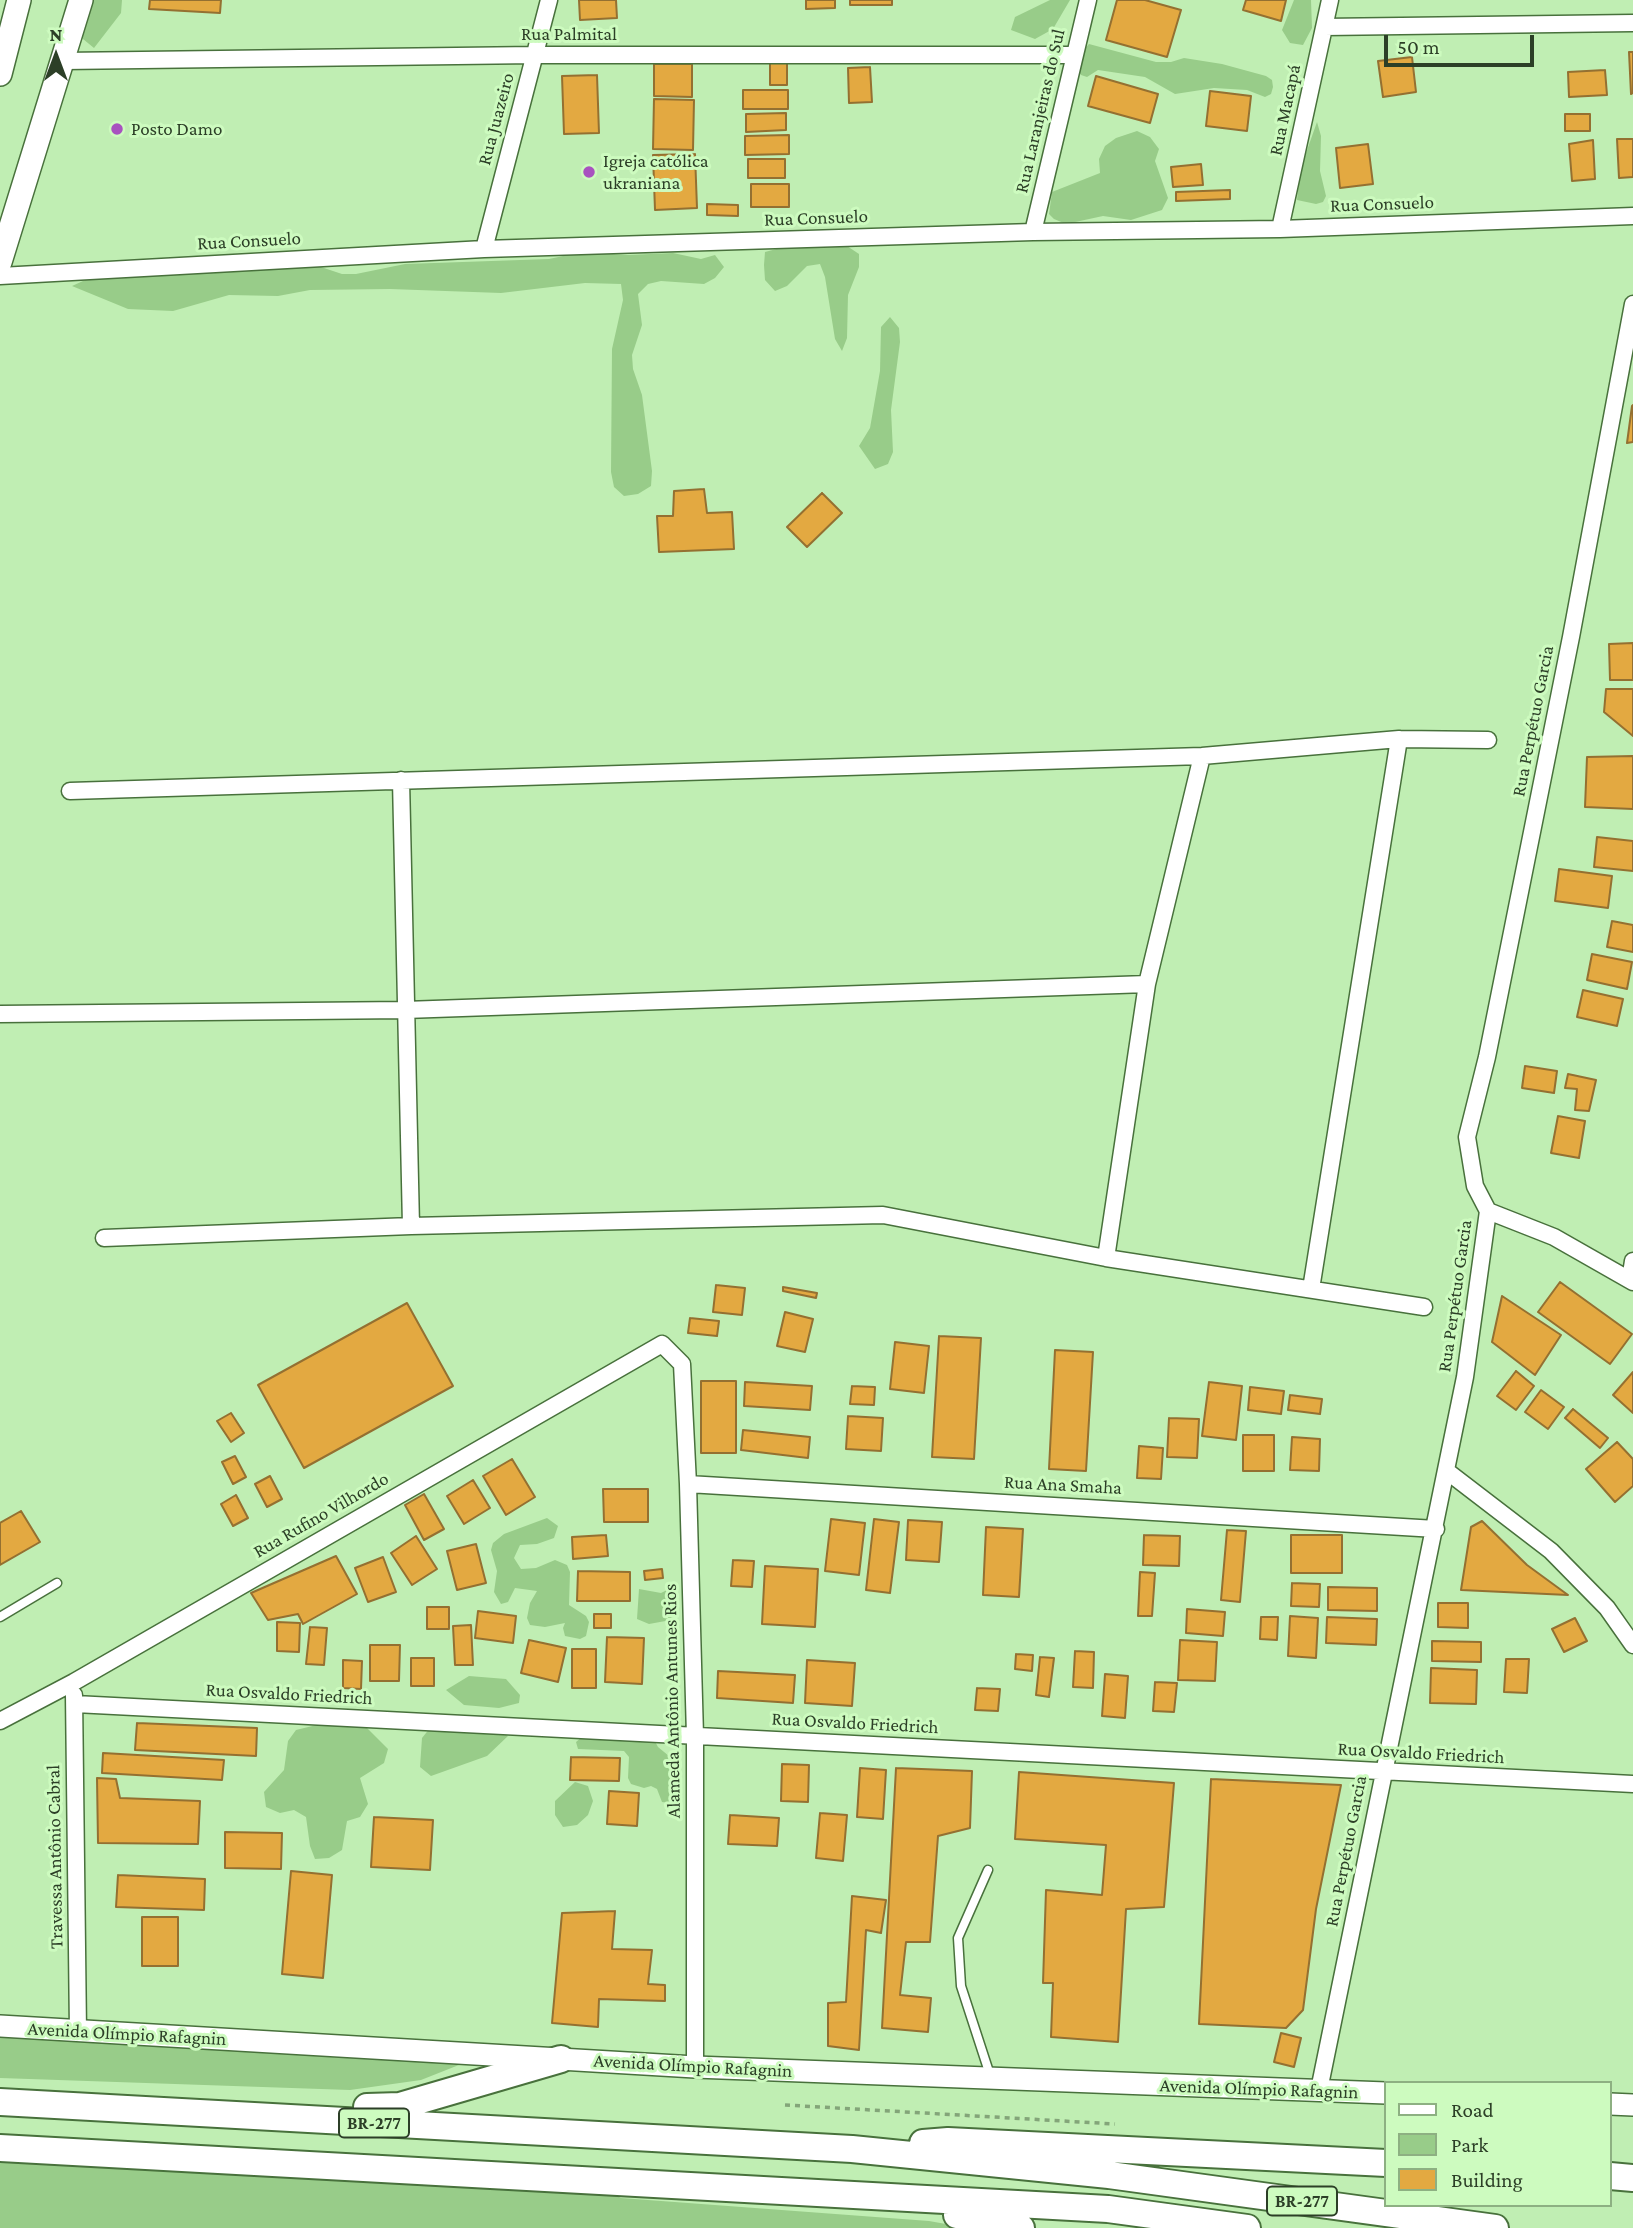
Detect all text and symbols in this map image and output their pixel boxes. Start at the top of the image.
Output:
north arrow [21,21,91,91]
scale bar [1388,21,1538,65]
street label: Rua Palmital [521,23,617,45]
text: N [50,24,62,45]
street label: Rua Laranjeiras do Sul [1010,27,1070,195]
text: 50 m [1397,35,1440,59]
street label: Rua Macapá [1264,62,1306,158]
street label: Rua Juazeiro [473,70,519,168]
place label: Posto Damo [131,118,222,140]
marker: Posto Damo [109,121,125,137]
place label: Igreja católica ukraniana [603,150,709,194]
marker: Igreja católica ukraniana [581,164,597,180]
street label: Rua Consuelo [1330,191,1434,217]
street label: Rua Consuelo [764,205,868,231]
street label: Rua Consuelo [197,227,301,255]
street label: Rua Perpétuo Garcia [1507,643,1559,799]
street label: Rua Perpétuo Garcia [1433,1218,1477,1374]
street label: Rua Rufino Vilhordo [249,1467,393,1563]
street label: Rua Ana Smaha [1003,1471,1123,1499]
street label: Alameda Antônio Antunes Rios [659,1583,685,1819]
street label: Rua Osvaldo Friedrich [205,1678,373,1710]
street label: Rua Osvaldo Friedrich [771,1707,939,1739]
street label: Rua Osvaldo Friedrich [1337,1737,1505,1769]
street label: Travessa Antônio Cabral [42,1765,68,1949]
street label: Rua Perpétuo Garcia [1320,1773,1372,1929]
street label: Avenida Olímpio Rafagnin [27,2017,227,2051]
street label: Avenida Olímpio Rafagnin [593,2049,793,2083]
street label: Avenida Olímpio Rafagnin [1159,2074,1359,2104]
legend [1384,2081,1612,2207]
text: Road [1451,2098,1494,2122]
road number: BR-277 [339,2108,409,2138]
text: Park [1451,2133,1488,2157]
text: Building [1451,2168,1523,2192]
road number: BR-277 [1267,2186,1337,2216]

